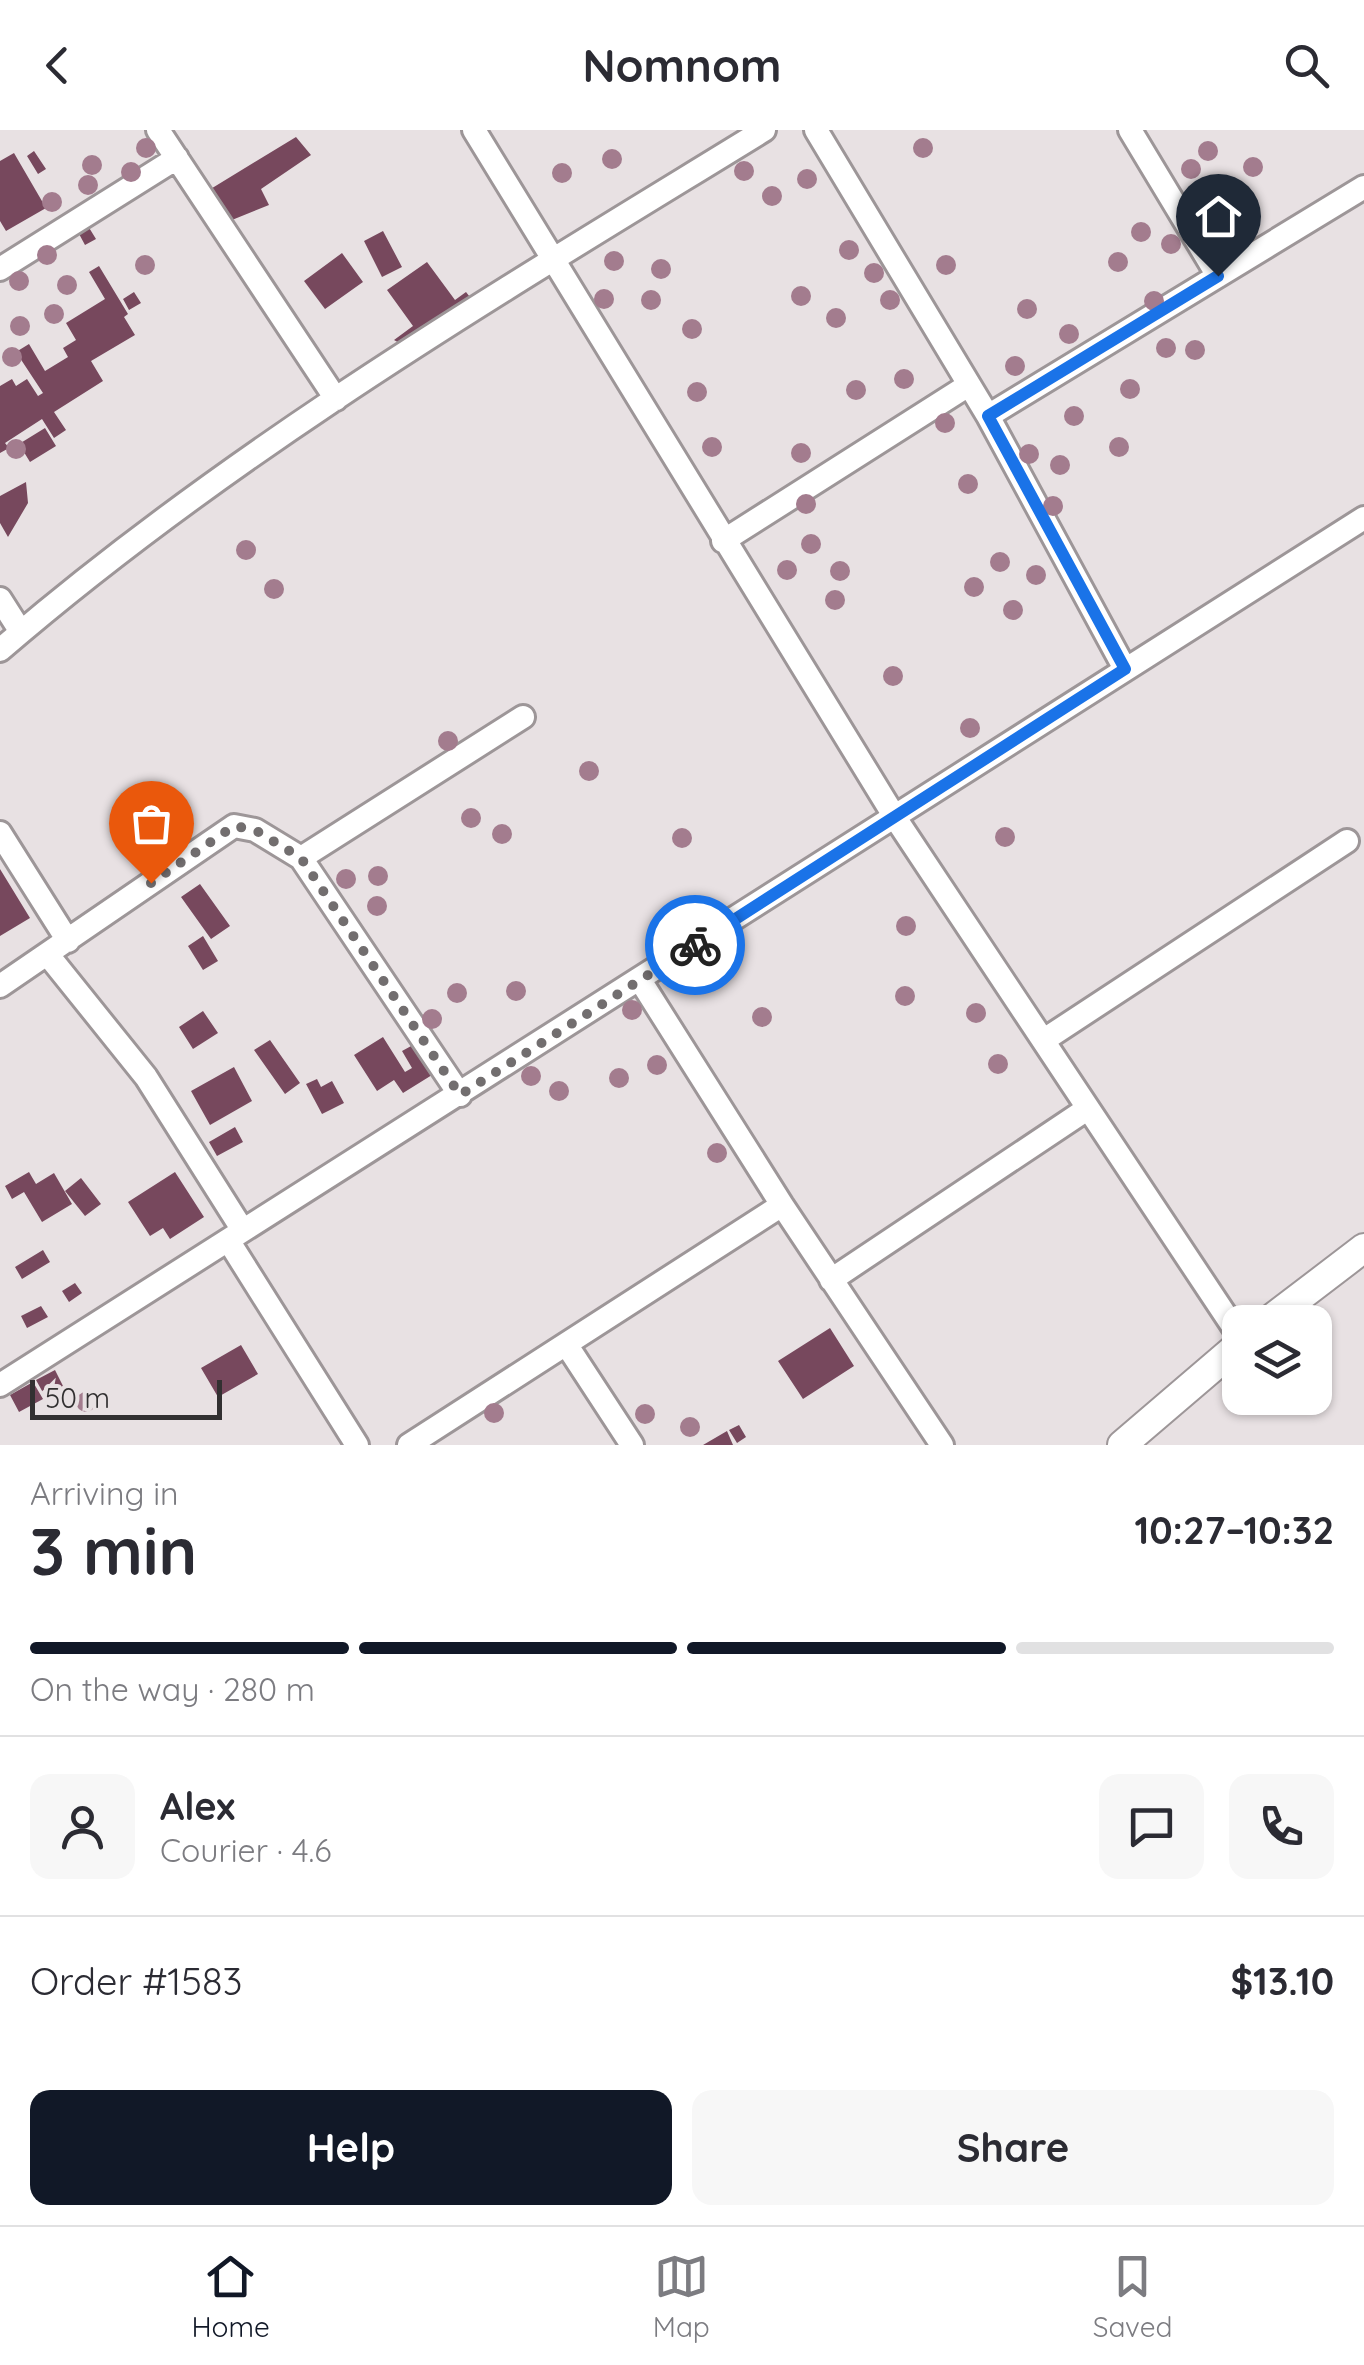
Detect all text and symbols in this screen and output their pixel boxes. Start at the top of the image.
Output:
text: Nomnom [582,37,782,93]
icon: back [30,38,85,93]
icon: search [1279,38,1334,93]
pin [1176,174,1261,277]
icon: home [1191,189,1246,244]
pin [109,781,194,884]
icon: bag [124,796,179,851]
courier [645,895,745,995]
icon: bike [668,918,723,973]
map controls [1222,1305,1332,1415]
button: layers [1222,1305,1332,1415]
scale bar [30,1375,222,1420]
text: 50 m [45,1380,110,1415]
text: Arriving in [30,1473,179,1513]
text: 10:27–10:32 [1134,1506,1334,1554]
text: 3 min [30,1510,197,1591]
text: On the way · 280 m [30,1669,315,1709]
button: person [30,1774,135,1879]
button: chat [1099,1774,1204,1879]
button: phone [1229,1774,1334,1879]
text: Alex [160,1782,235,1830]
text: Courier · 4.6 [160,1830,332,1870]
text: Order #1583 [30,1957,242,2005]
text: $13.10 [1230,1957,1334,2005]
button: Help [30,2090,672,2205]
button: Share [692,2090,1334,2205]
tab: Home [191,2249,270,2344]
tab: Map [653,2249,710,2344]
tab: Saved [1093,2249,1173,2344]

